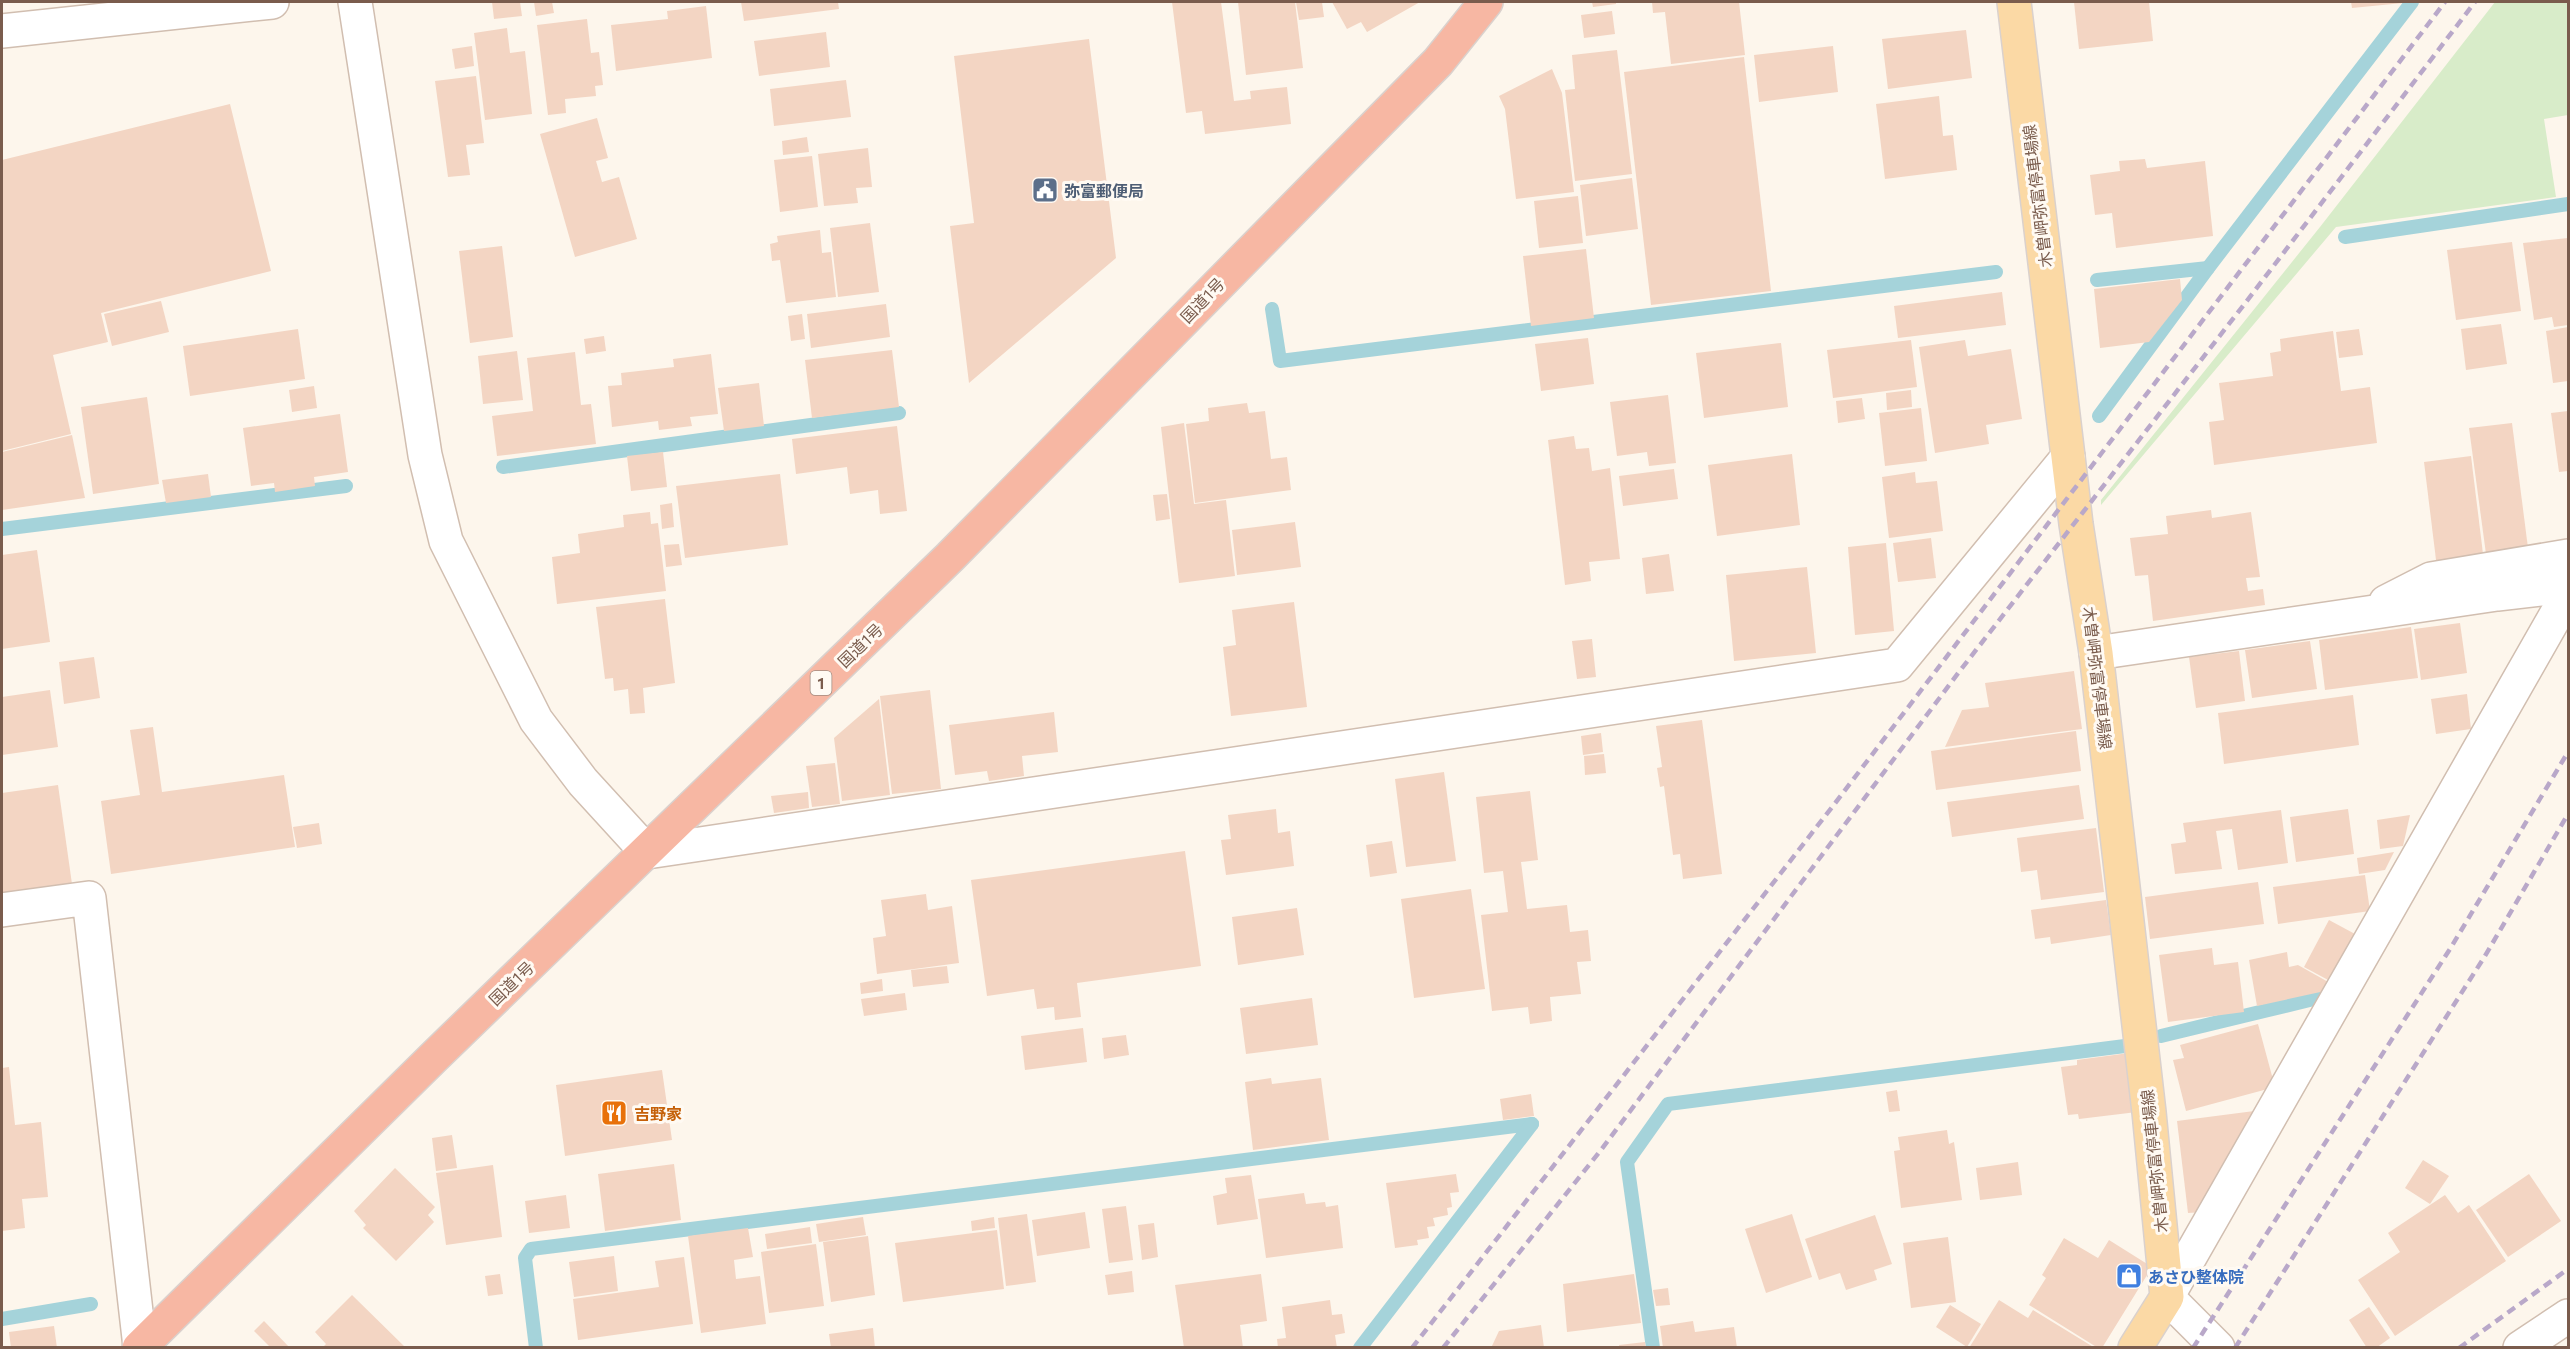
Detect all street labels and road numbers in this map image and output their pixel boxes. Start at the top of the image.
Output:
street label: 木曽岬弥富停車場線 [2019,123,2055,269]
street label: 国道1号 [1176,274,1228,326]
street label: 木曽岬弥富停車場線 [2080,605,2116,751]
street label: 国道1号 [834,619,886,671]
road number: 1 [810,671,832,695]
street label: 国道1号 [485,957,537,1009]
street label: 木曽岬弥富停車場線 [2137,1088,2171,1234]

